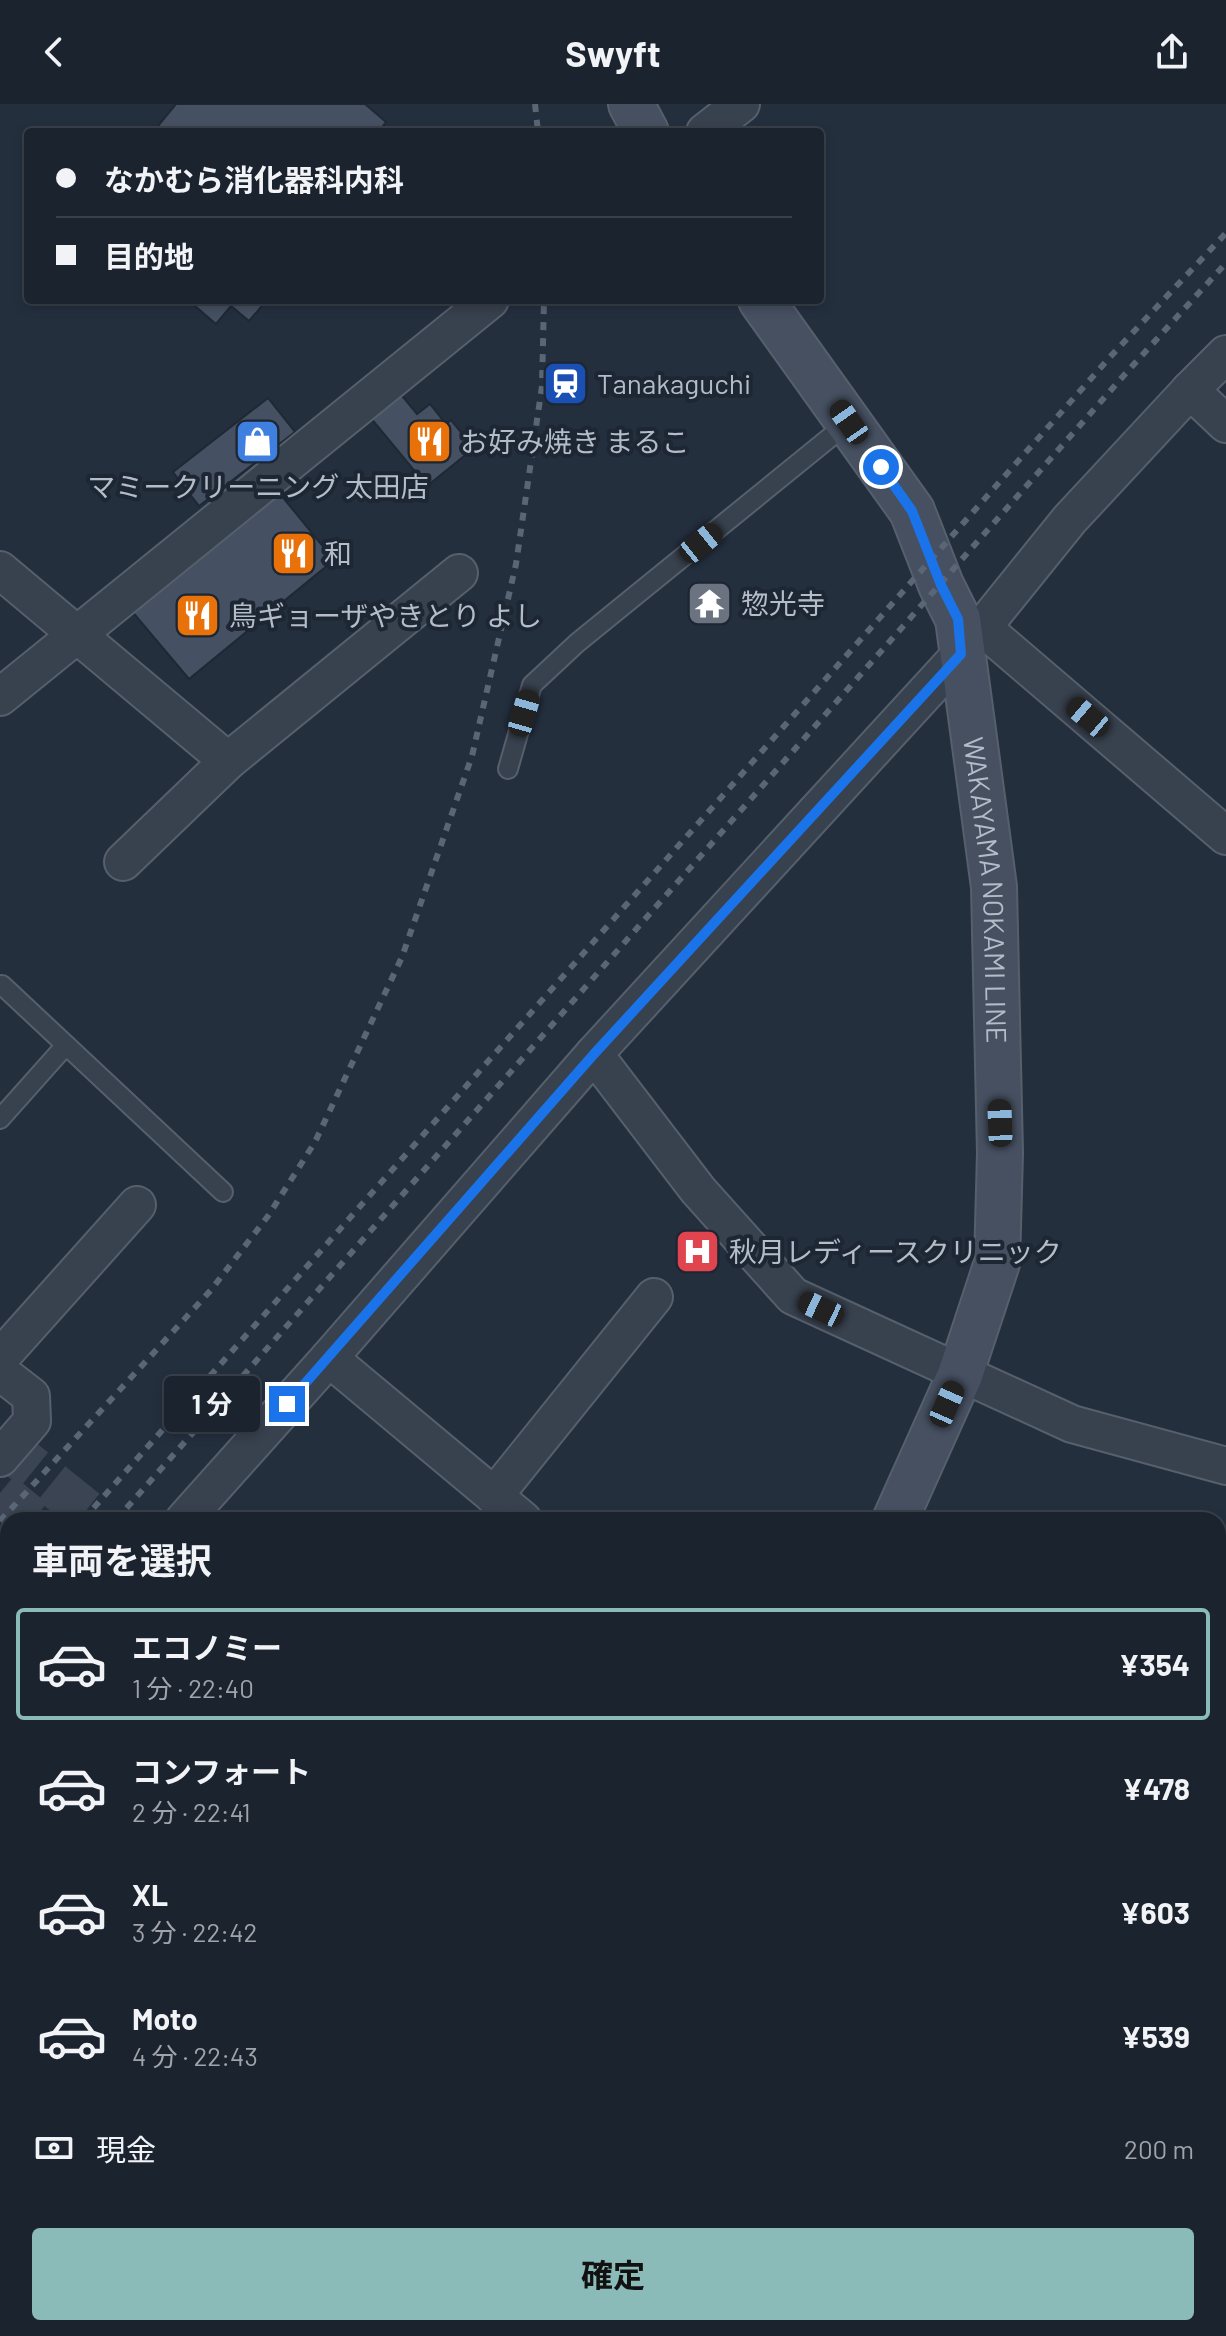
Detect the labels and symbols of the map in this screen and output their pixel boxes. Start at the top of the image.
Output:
station icon: Tanakaguchi [542,359,590,407]
place label: Tanakaguchi [597,366,751,400]
car [825,395,873,449]
restaurant icon: お好み焼き まるこ [405,417,453,465]
shop icon: マミークリーニング 太田店 [234,418,282,466]
place label: お好み焼き まるこ [460,424,690,458]
route start [863,449,899,485]
place label: マミークリーニング 太田店 [87,469,429,503]
car [675,519,727,567]
restaurant icon: 和 [269,529,317,577]
place label: 和 [324,536,352,570]
temple icon: 惣光寺 [686,579,734,627]
place label: 惣光寺 [741,586,825,620]
restaurant icon: 鳥ギョーザやきとり よし [174,591,222,639]
place label: 鳥ギョーザやきとり よし [229,598,542,632]
car [506,687,542,739]
car [1062,692,1114,742]
street label: WAKAYAMA NOKAMI LINE [957,735,1015,1044]
car [987,1099,1013,1147]
hospital icon: 秋月レディースクリニック [674,1227,722,1275]
place label: 秋月レディースクリニック [729,1234,1062,1268]
car [794,1288,848,1330]
callout: 1 分 [163,1376,259,1432]
car [926,1377,968,1431]
route end [269,1386,305,1422]

